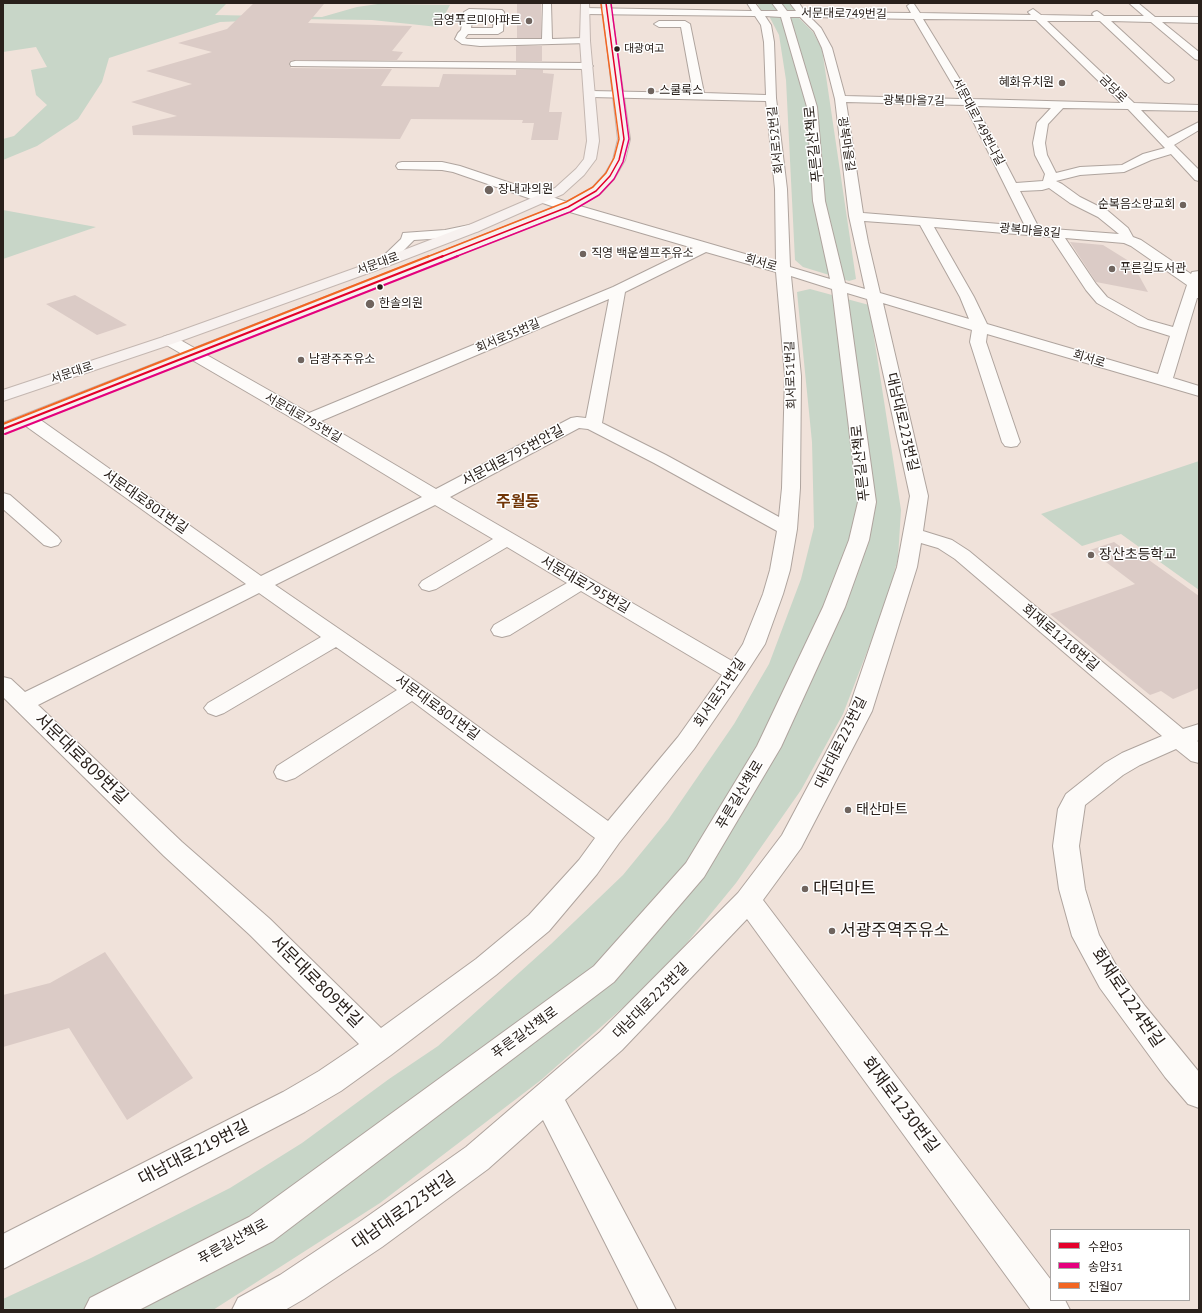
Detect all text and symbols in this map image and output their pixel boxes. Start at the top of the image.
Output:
street label: 서문대로749번길 [801,6,887,22]
place label: 금영푸르미아파트 [433,14,521,28]
marker: 금영푸르미아파트 [524,16,534,26]
place label: 대광여고 [624,42,664,56]
marker: 대광여고 [612,44,622,54]
street label: 금당로 [1096,72,1130,106]
street label: 서문대로749번나길 [949,76,1007,168]
place label: 혜화유치원 [999,76,1054,90]
marker: 혜화유치원 [1057,78,1067,88]
place label: 스쿨룩스 [659,84,703,98]
marker: 스쿨룩스 [646,86,656,96]
street label: 광복마을7길 [883,93,945,109]
street label: 회서로52번길 [765,105,787,175]
street label: 푸른길산책로 [802,105,826,183]
street label: 광복마을길 [835,116,857,172]
place label: 장내과의원 [498,183,553,197]
marker: 장내과의원 [483,184,495,196]
place label: 순복음소망교회 [1098,198,1175,212]
marker: 순복음소망교회 [1178,200,1188,210]
street label: 광복마을8길 [999,221,1061,241]
place label: 직영 백운셀프주유소 [591,247,694,261]
marker: 직영 백운셀프주유소 [578,249,588,259]
street label: 서문대로 [355,250,401,278]
street label: 회서로 [743,252,779,274]
place label: 푸른길도서관 [1120,262,1186,276]
marker: 푸른길도서관 [1107,264,1117,274]
unlabelled marker [375,282,385,292]
place label: 한솔의원 [379,297,423,311]
marker: 한솔의원 [364,298,376,310]
street label: 회서로55번길 [474,316,542,356]
street label: 회서로51번길 [783,341,799,409]
street label: 회서로 [1071,347,1107,371]
place label: 남광주주유소 [309,353,375,367]
marker: 남광주주유소 [296,355,306,365]
street label: 서문대로 [49,359,95,387]
street label: 대남대로223번길 [883,371,921,473]
street label: 서문대로795번길 [262,390,344,446]
street label: 서문대로795번안길 [459,422,567,490]
street label: 푸른길산책로 [849,424,873,502]
street label: 서문대로801번길 [99,466,191,538]
district label: 주월동 [496,492,540,512]
place label: 장산초등학교 [1099,547,1176,563]
marker: 장산초등학교 [1086,550,1096,560]
street label: 서문대로795번길 [537,553,633,617]
street label: 회재로1218번길 [1018,601,1102,675]
street label: 회서로51번길 [691,655,749,731]
street label: 서문대로801번길 [392,672,482,744]
street label: 대남대로223번길 [811,694,871,792]
street label: 서문대로809번길 [30,709,132,809]
street label: 푸른길산책로 [713,758,767,832]
place label: 태산마트 [856,802,908,818]
marker: 태산마트 [843,805,853,815]
place label: 대덕마트 [813,879,876,899]
marker: 대덕마트 [800,884,810,894]
place label: 서광주역주유소 [840,921,949,941]
marker: 서광주역주유소 [827,926,837,936]
street label: 서문대로809번길 [266,932,366,1032]
street label: 회재로1224번길 [1086,945,1168,1051]
street label: 대남대로223번길 [610,960,692,1042]
street label: 푸른길산책로 [489,1003,561,1063]
street label: 회재로1230번길 [857,1053,943,1157]
street label: 대남대로219번길 [135,1116,253,1190]
street label: 대남대로223번길 [348,1168,460,1254]
street label: 푸른길산책로 [195,1216,271,1268]
legend [1050,1229,1190,1301]
text: 수완03 [1088,1239,1123,1254]
text: 송암31 [1088,1259,1123,1274]
text: 진월07 [1088,1279,1123,1294]

